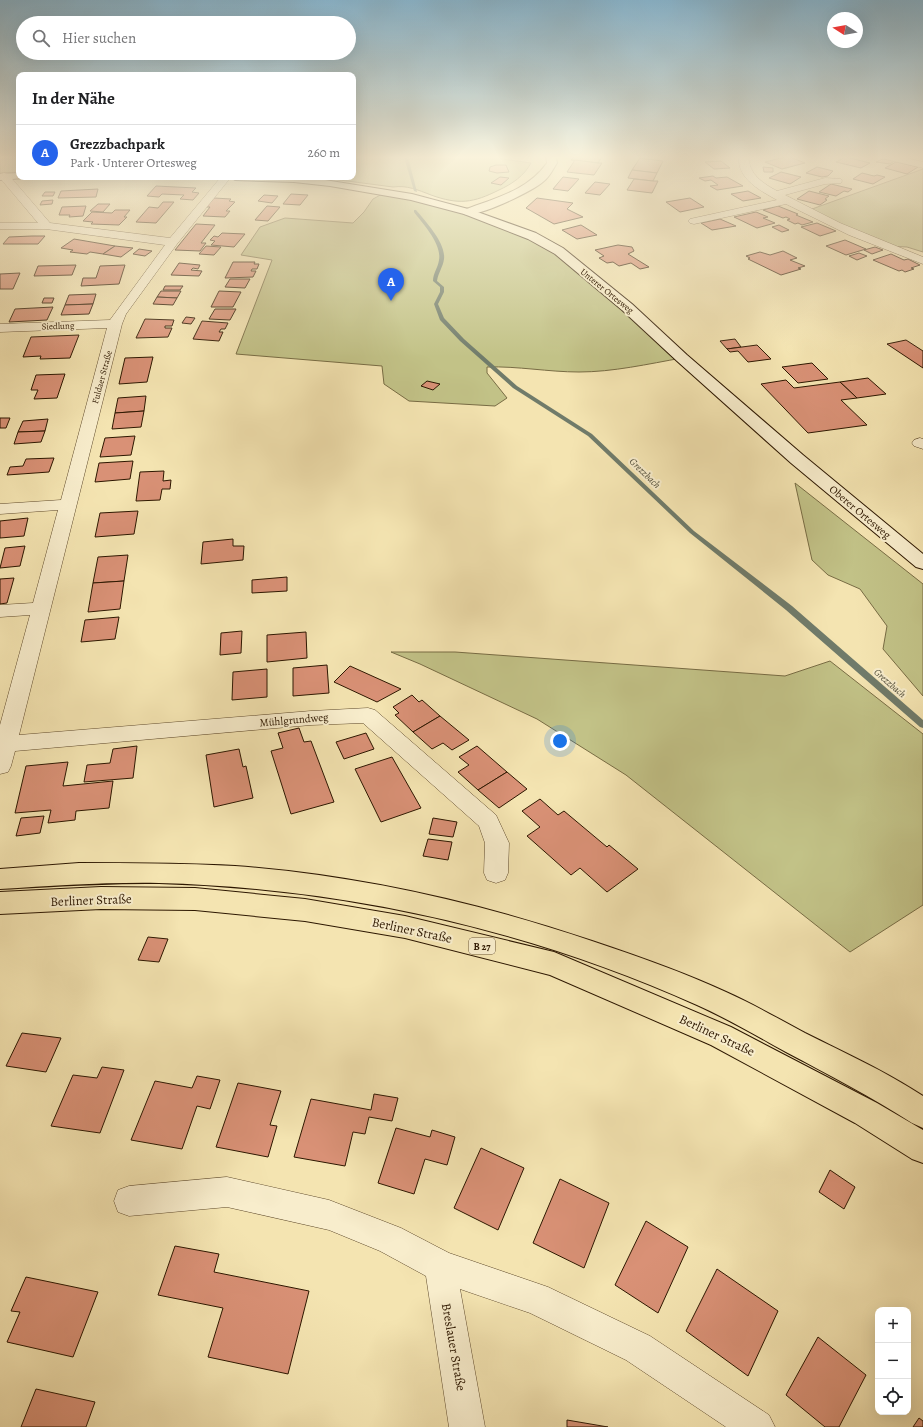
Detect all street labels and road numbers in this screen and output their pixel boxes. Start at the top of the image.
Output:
street label: Unterer Ortesweg [578,266,637,317]
street label: Siedlung [42,319,75,333]
street label: Fuldaer Straße [89,349,115,405]
street label: Oberer Ortesweg [826,482,894,543]
street label: Mühlgrundweg [259,709,330,730]
street label: Berliner Straße [50,890,132,910]
street label: Berliner Straße [370,913,454,947]
road number: B 27 [469,938,495,954]
street label: Berliner Straße [677,1010,758,1060]
street label: Breslauer Straße [438,1302,470,1392]

